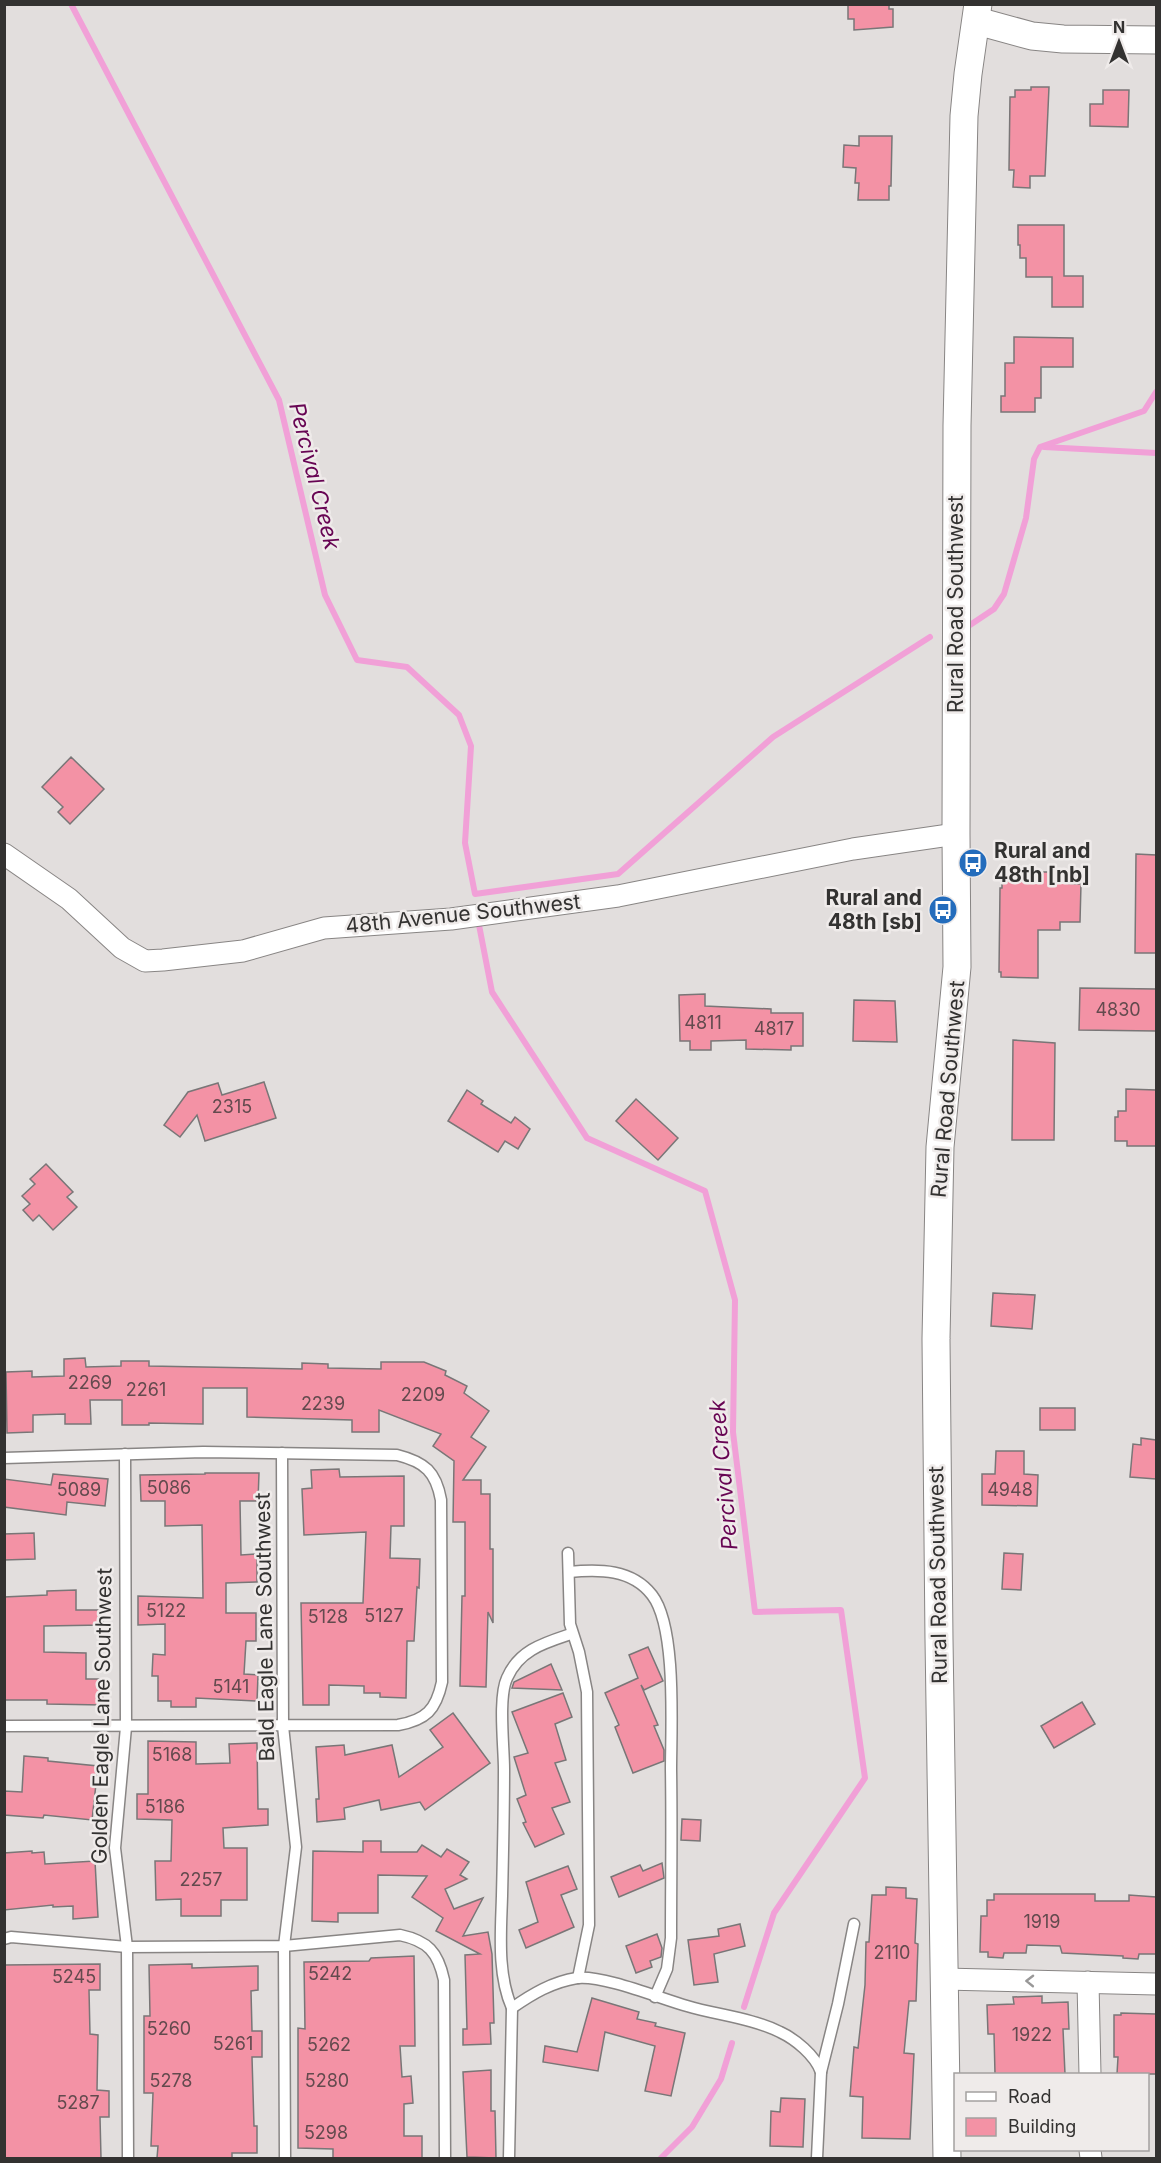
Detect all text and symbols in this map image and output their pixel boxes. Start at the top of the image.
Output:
north arrow [1089,12,1149,72]
text: N [1113,17,1125,37]
water label: Percival Creek [284,400,346,553]
street label: Rural Road Southwest [943,495,968,713]
place label: Rural and 48th [nb] [994,838,1091,887]
bus stop icon: Rural and 48th [nb] [957,847,989,879]
place label: Rural and 48th [sb] [826,885,922,934]
street label: 48th Avenue Southwest [344,889,582,938]
bus stop icon: Rural and 48th [sb] [927,894,959,926]
street label: Rural Road Southwest [926,979,969,1199]
house number: 4830 [1095,999,1141,1020]
house number: 4811 [684,1012,722,1033]
house number: 4817 [754,1018,794,1039]
house number: 2315 [212,1096,252,1117]
house number: 2269 [68,1372,112,1393]
house number: 2261 [126,1379,166,1400]
house number: 2209 [401,1384,445,1405]
house number: 2239 [301,1393,345,1414]
water label: Percival Creek [703,1398,743,1551]
street label: Rural Road Southwest [923,1466,952,1684]
house number: 5086 [147,1477,191,1498]
house number: 5089 [57,1479,101,1500]
house number: 4948 [987,1479,1033,1500]
street label: Bald Eagle Lane Southwest [250,1492,279,1762]
street label: Golden Eagle Lane Southwest [86,1568,117,1864]
house number: 5122 [146,1600,186,1621]
house number: 5127 [364,1605,404,1626]
house number: 5128 [308,1606,348,1627]
house number: 5141 [213,1676,249,1697]
house number: 5168 [152,1744,192,1765]
house number: 5186 [145,1796,185,1817]
house number: 2257 [179,1869,223,1890]
house number: 1919 [1024,1911,1060,1932]
house number: 2110 [874,1942,910,1963]
house number: 5242 [308,1963,352,1984]
house number: 5245 [52,1966,96,1987]
one-way arrow [1025,1975,1034,1987]
house number: 5260 [147,2018,191,2039]
house number: 1922 [1012,2024,1052,2045]
house number: 5261 [213,2033,253,2054]
house number: 5262 [307,2034,351,2055]
house number: 5278 [150,2070,193,2091]
house number: 5280 [305,2070,349,2091]
legend [954,2073,1149,2151]
text: Road [1008,2086,1051,2107]
house number: 5287 [56,2092,100,2113]
text: Building [1008,2116,1076,2137]
house number: 5298 [304,2122,348,2143]

